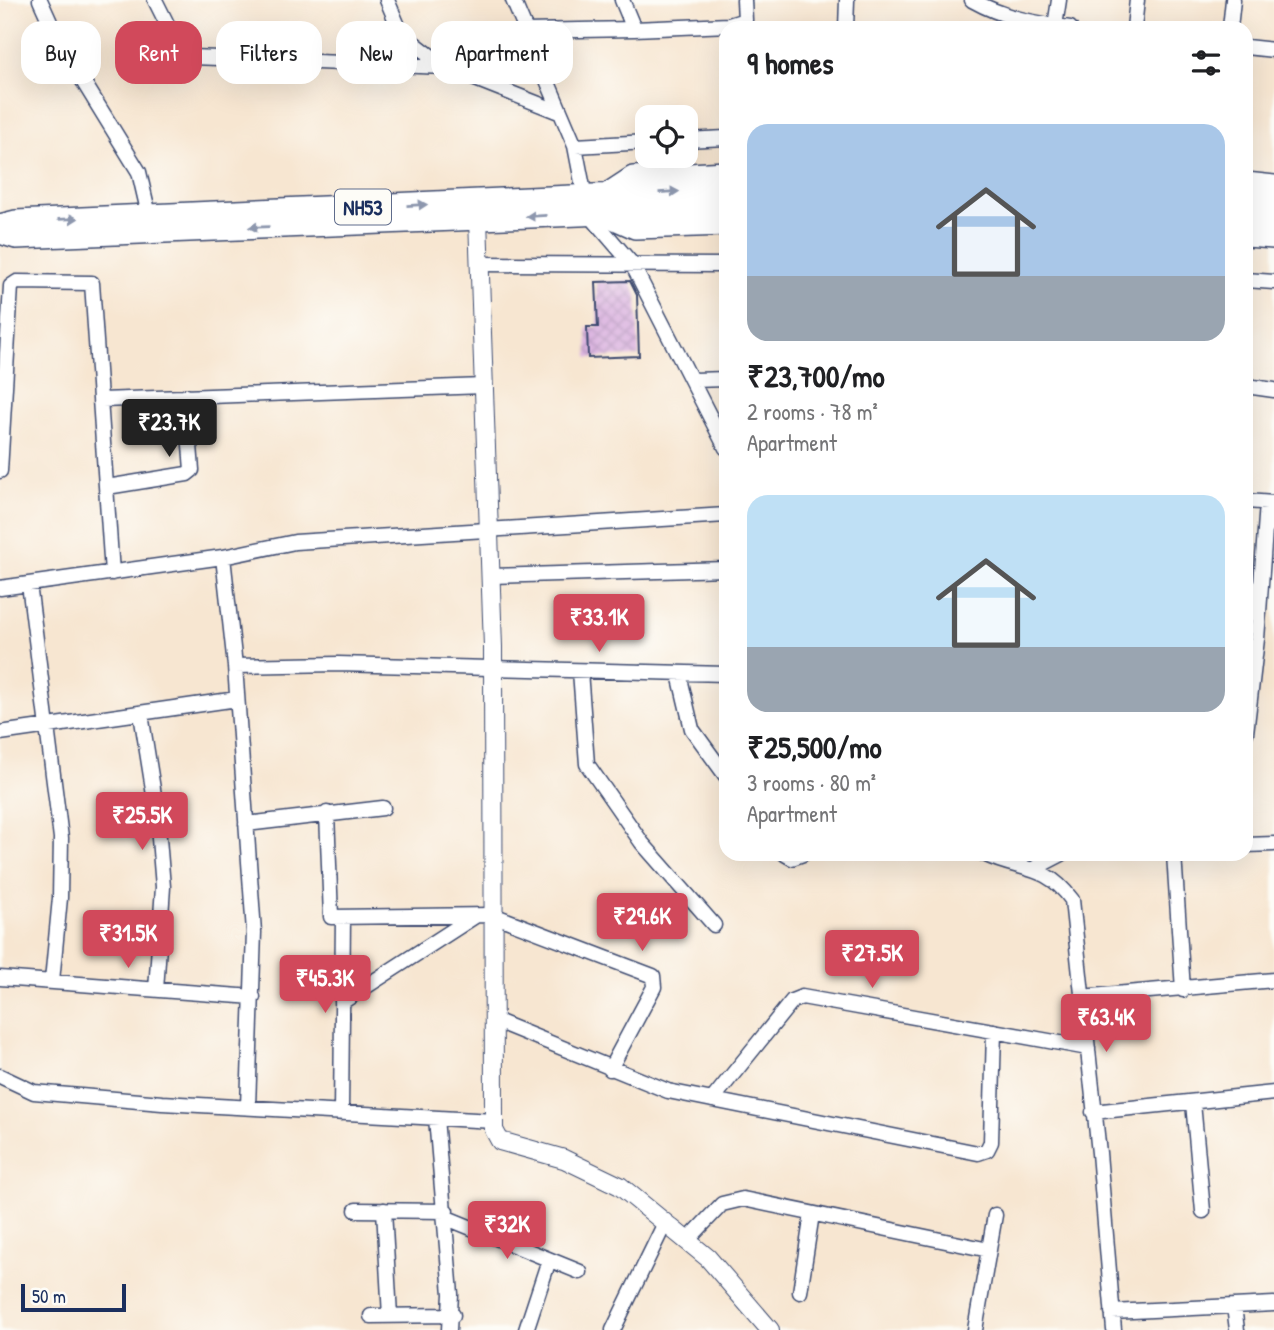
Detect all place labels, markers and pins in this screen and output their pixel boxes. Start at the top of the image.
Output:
pin: ₹23.7K [112,400,226,459]
pin: ₹33.1K [542,594,656,654]
pin: ₹25.5K [85,792,199,852]
pin: ₹29.6K [585,894,699,953]
pin: ₹31.5K [71,911,185,970]
pin: ₹27.5K [815,930,929,990]
pin: ₹45.3K [268,956,382,1015]
pin: ₹63.4K [1049,995,1163,1054]
pin: ₹32K [466,1202,548,1261]

